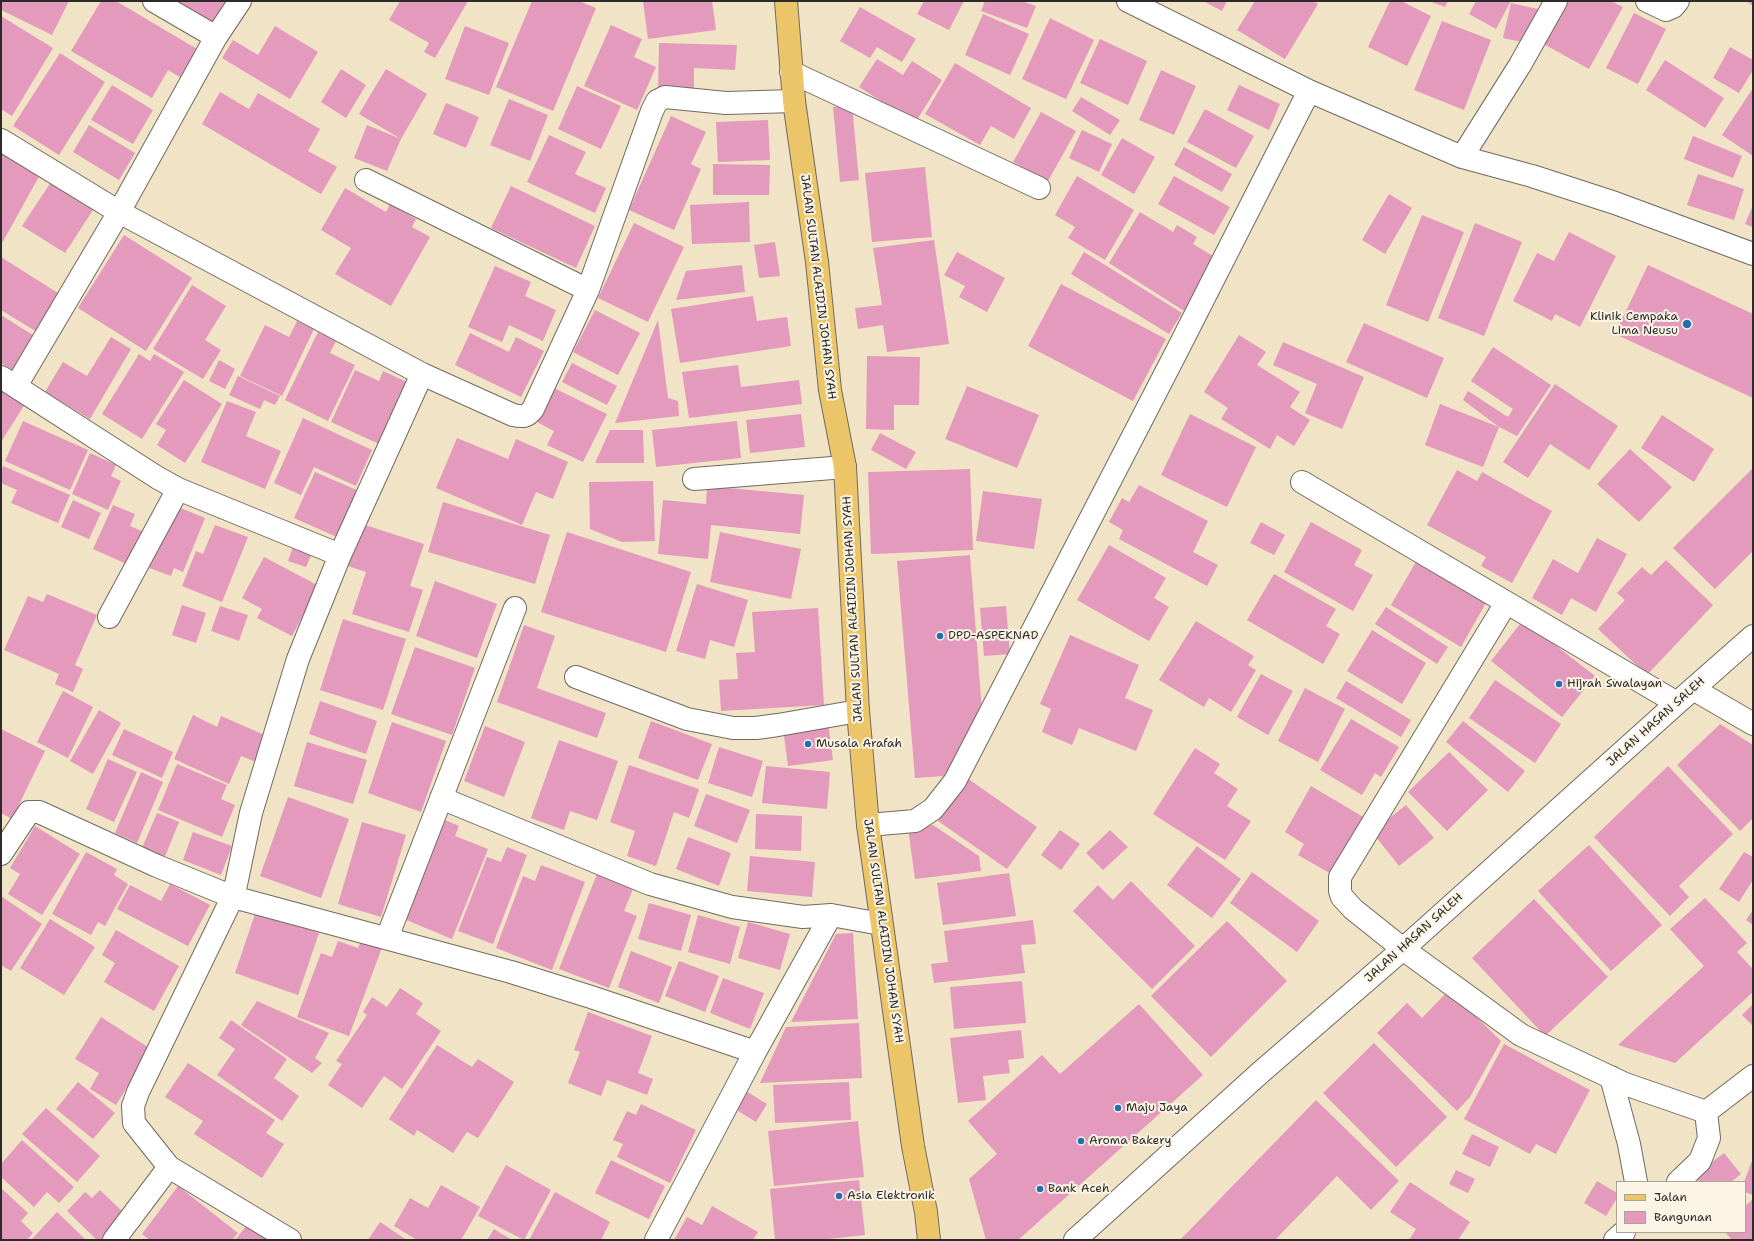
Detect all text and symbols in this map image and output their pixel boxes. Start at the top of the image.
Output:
street label: JALAN SULTAN ALAIDIN JOHAN SYAH [797,174,839,400]
place label: Klinik Cempaka Lima Neusu [1590,310,1678,338]
marker: Klinik Cempaka Lima Neusu [1681,318,1693,330]
street label: JALAN SULTAN ALAIDIN JOHAN SYAH [840,495,866,723]
place label: DPD-ASPEKNAD [948,629,1038,643]
marker: DPD-ASPEKNAD [935,631,945,641]
street label: JALAN HASAN SALEH [1604,674,1708,770]
place label: Hijrah Swalayan [1567,677,1662,691]
marker: Hijrah Swalayan [1554,679,1564,689]
place label: Musala Arafah [816,737,902,751]
marker: Musala Arafah [803,739,813,749]
street label: JALAN SULTAN ALAIDIN JOHAN SYAH [860,818,906,1044]
street label: JALAN HASAN SALEH [1362,890,1466,986]
place label: Maju Jaya [1126,1101,1188,1115]
marker: Maju Jaya [1113,1103,1123,1113]
place label: Aroma Bakery [1089,1134,1171,1148]
marker: Aroma Bakery [1076,1136,1086,1146]
legend [1616,1181,1746,1233]
place label: Bank Aceh [1048,1182,1110,1196]
marker: Bank Aceh [1035,1184,1045,1194]
place label: Asia Elektronik [847,1189,935,1203]
text: Jalan [1654,1189,1687,1205]
marker: Asia Elektronik [834,1191,844,1201]
text: Bangunan [1654,1209,1712,1225]

